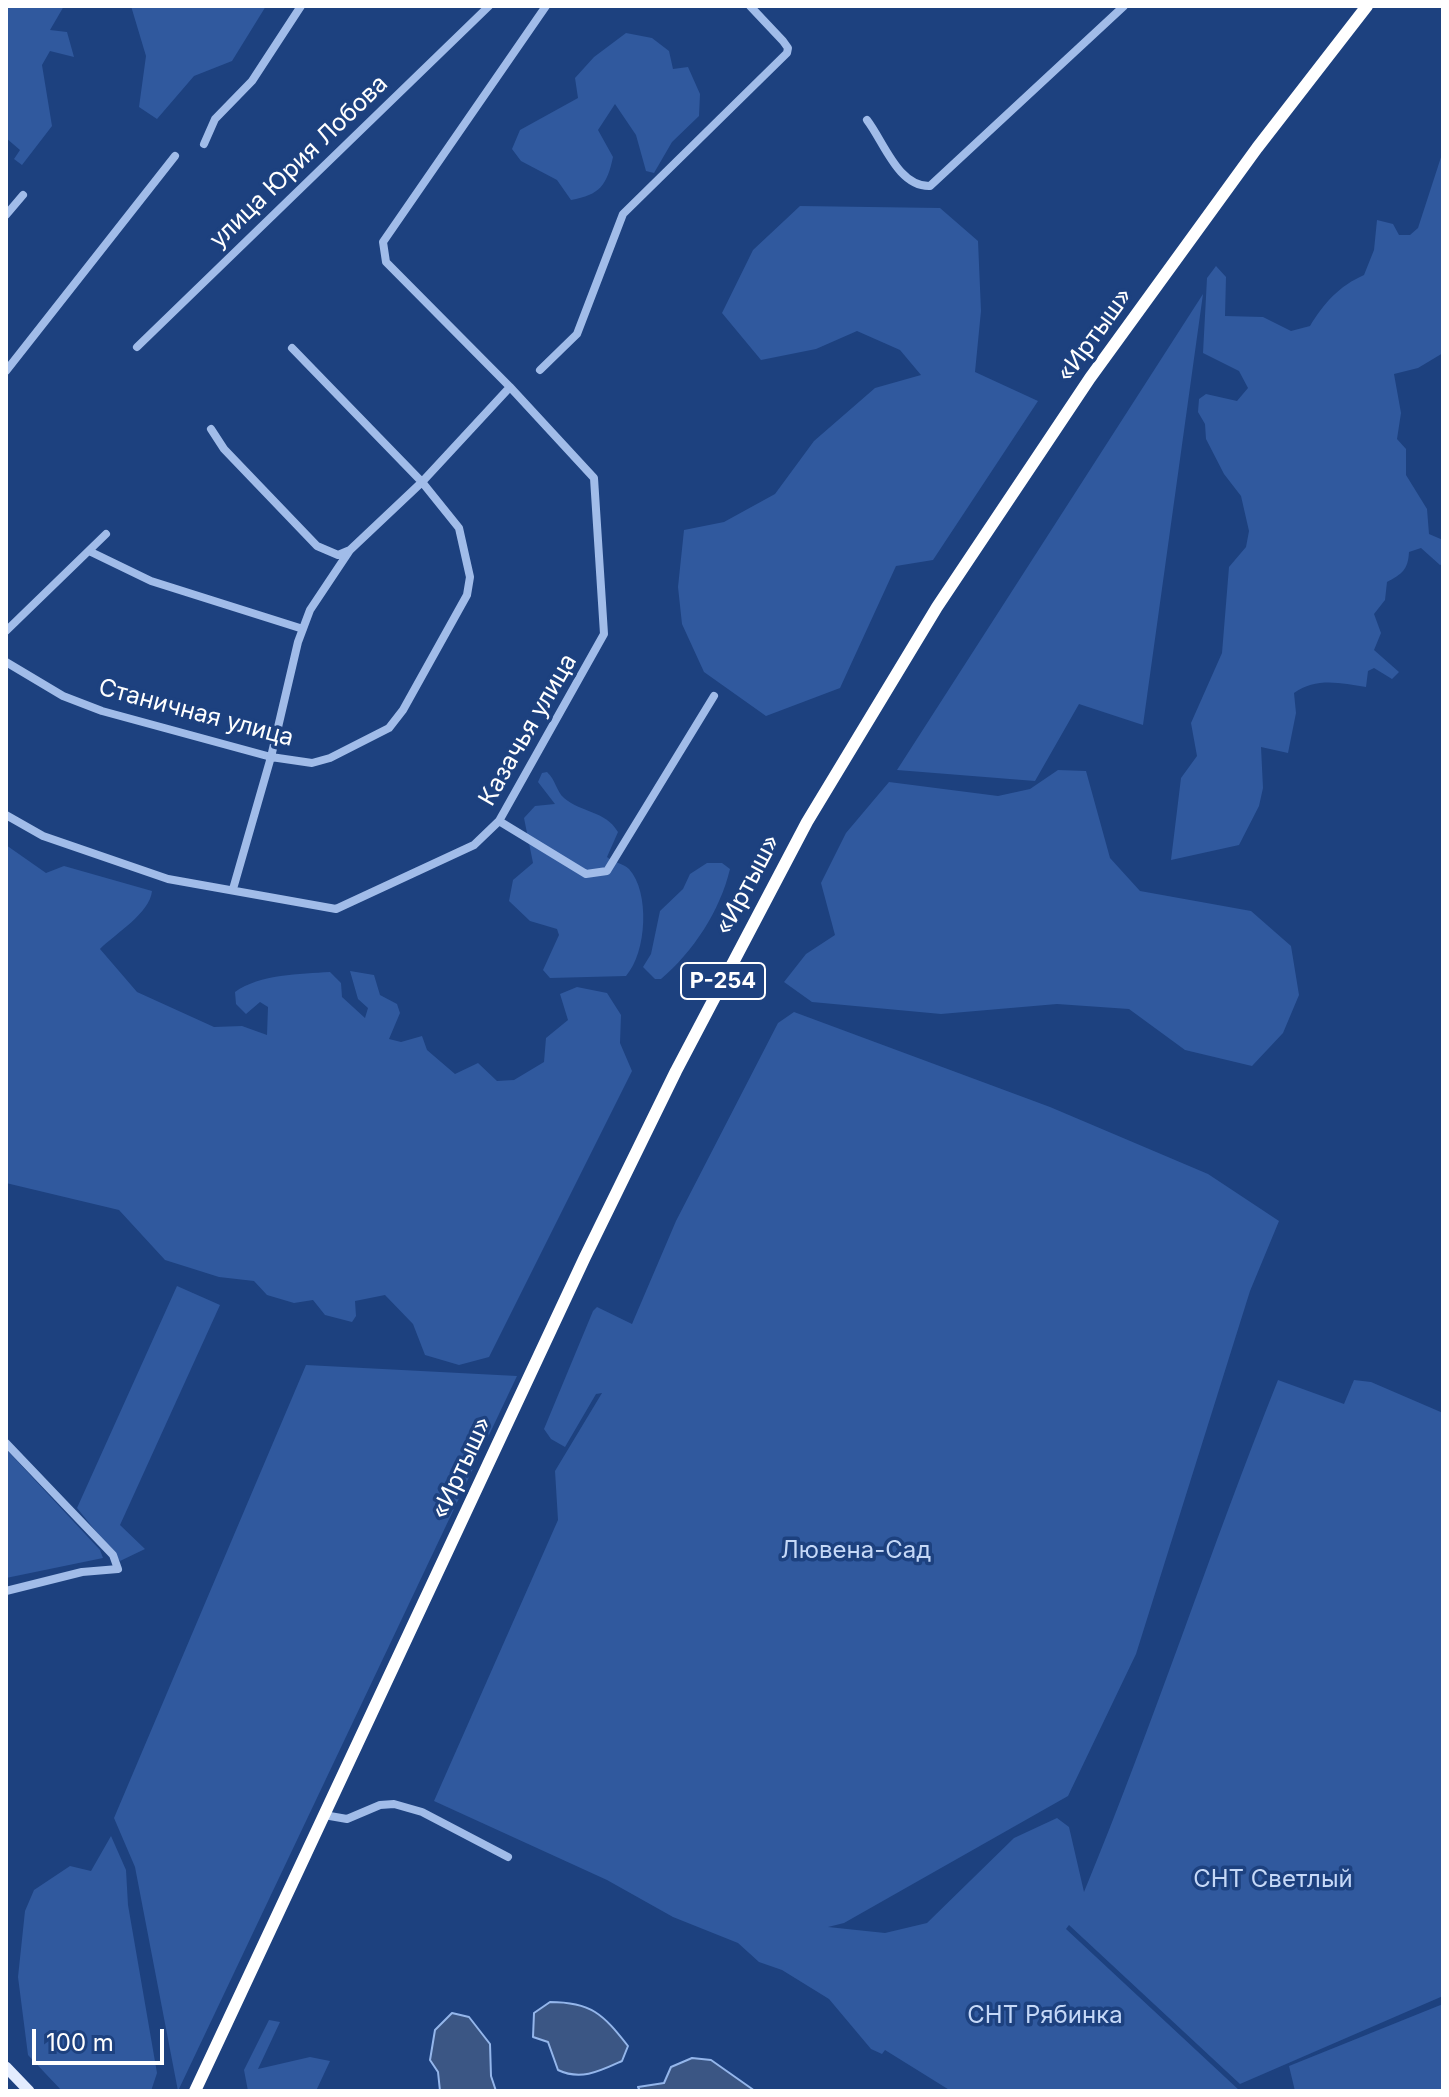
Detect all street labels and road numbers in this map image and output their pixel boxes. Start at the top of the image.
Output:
street label: улица Юрия Лобова [204,70,394,254]
street label: «Иртыш» [1051,282,1139,388]
street label: Казачья улица [473,649,583,811]
street label: Станичная улица [96,673,296,753]
street label: «Иртыш» [710,830,786,940]
road number: Р-254 [681,963,765,999]
street label: «Иртыш» [426,1412,498,1524]

